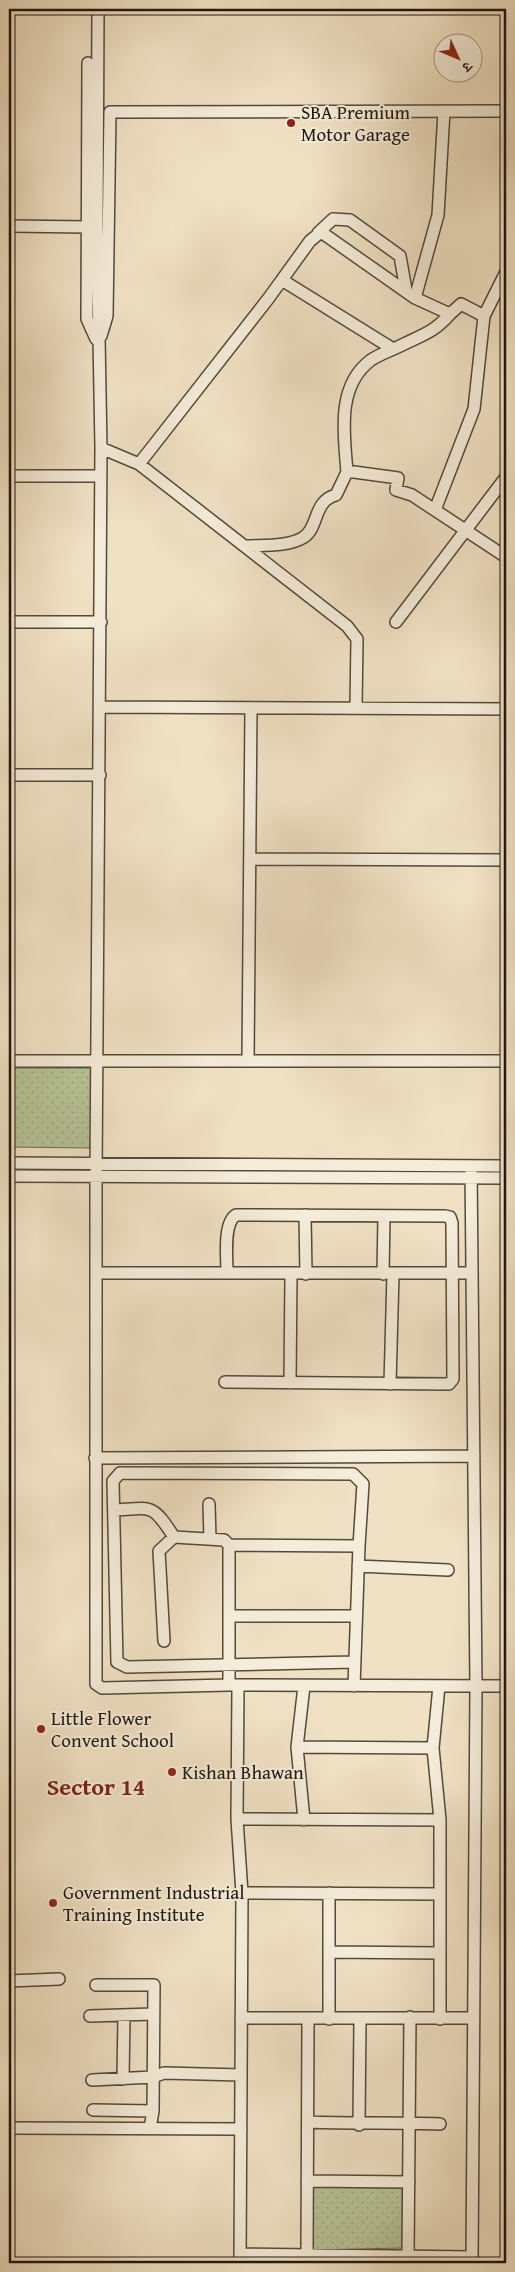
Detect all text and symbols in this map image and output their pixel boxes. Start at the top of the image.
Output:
north arrow [432,32,482,82]
text: उ [457,57,478,77]
place label: SBA Premium Motor Garage [301,98,411,148]
marker: SBA Premium Motor Garage [285,117,297,129]
place label: Little Flower Convent School [51,1704,174,1754]
marker: Little Flower Convent School [35,1723,47,1735]
place label: Kishan Bhawan [182,1758,304,1786]
marker: Kishan Bhawan [166,1766,178,1778]
district label: Sector 14 [47,1769,145,1804]
place label: Government Industrial Training Institute [63,1878,245,1928]
marker: Government Industrial Training Institute [47,1897,59,1909]

